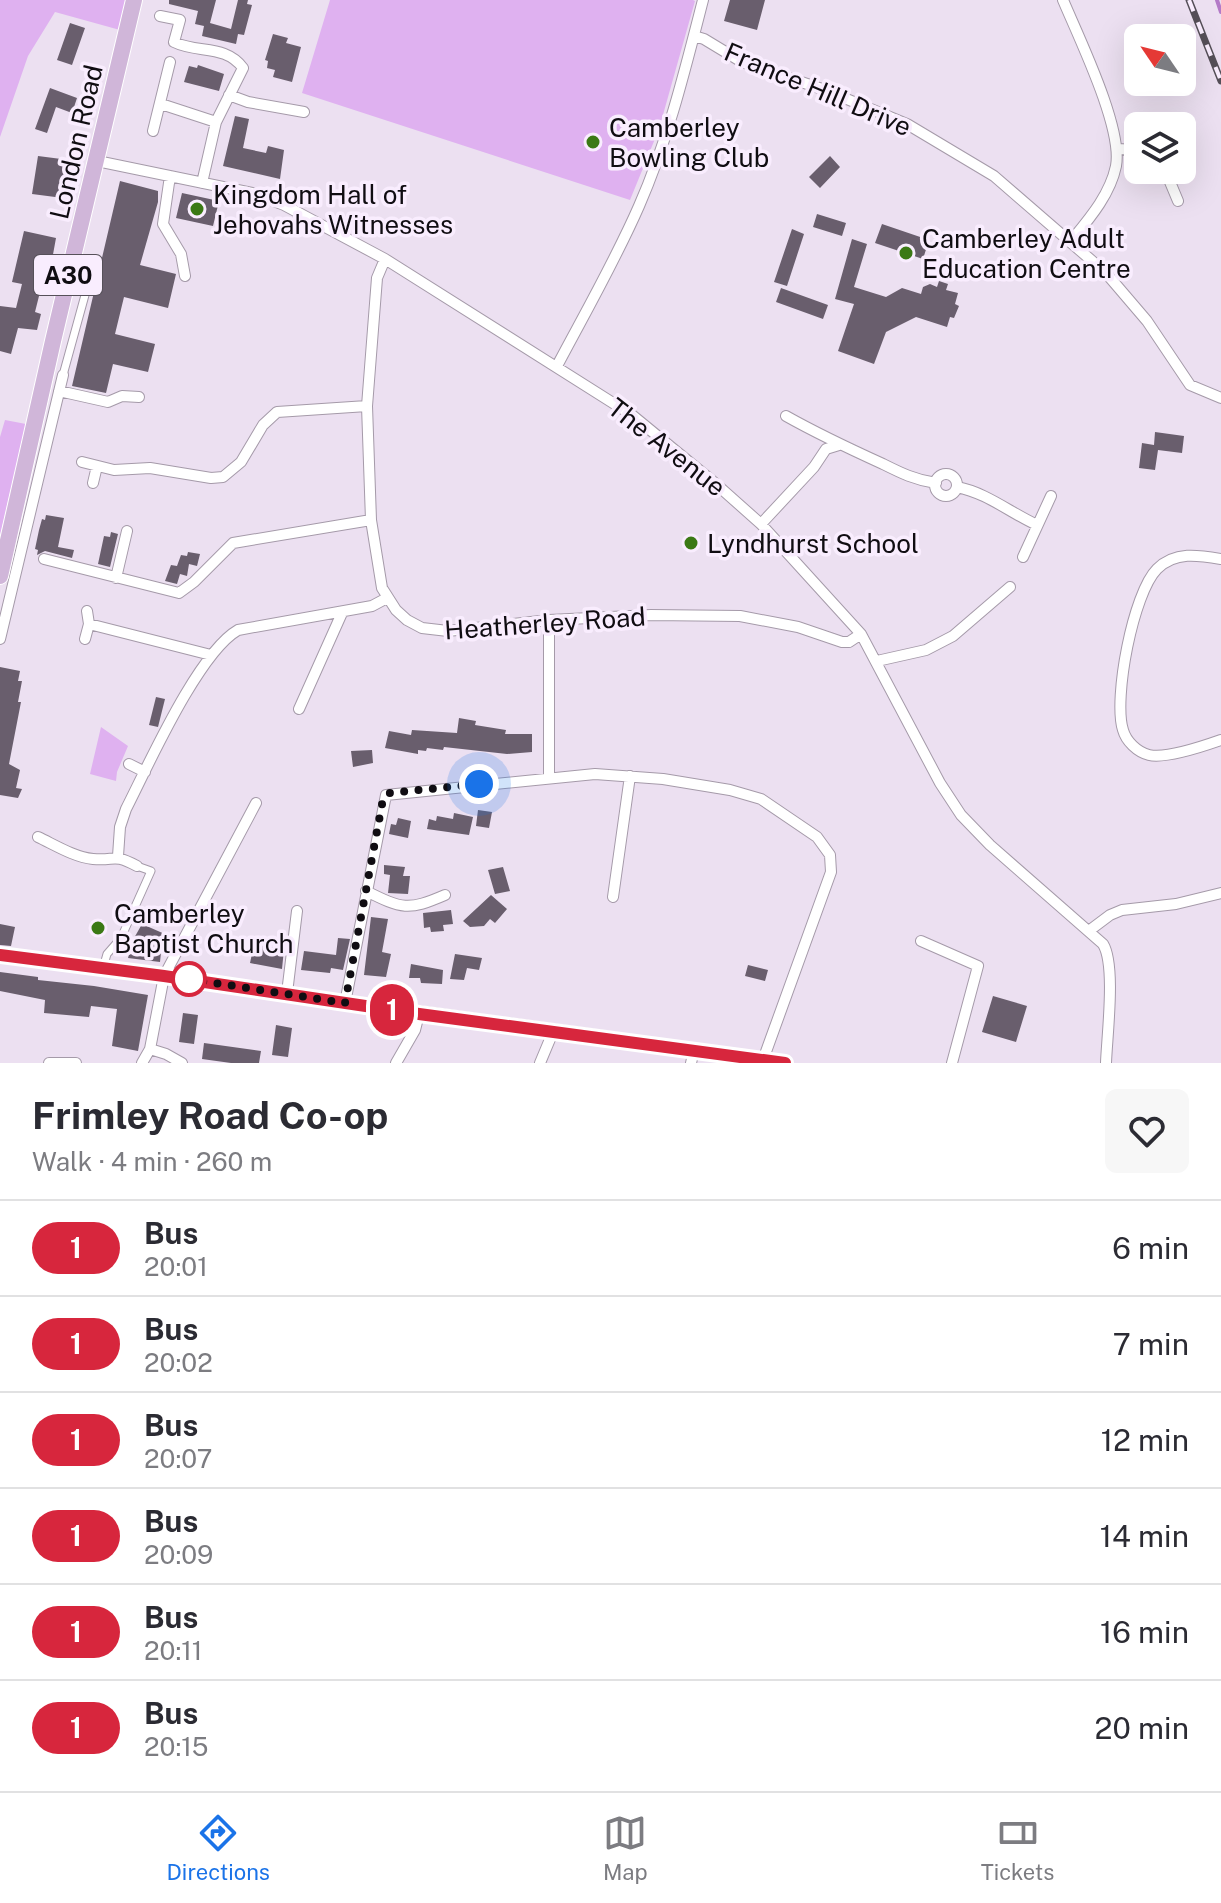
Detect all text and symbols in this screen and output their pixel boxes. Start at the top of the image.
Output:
north arrow [1124,24,1196,96]
map controls [1124,24,1196,184]
street label: France Hill Drive [720,36,916,142]
street label: London Road [43,62,109,222]
place label: Camberley Bowling Club [609,112,769,173]
button: layers [1124,112,1196,184]
marker: Camberley Bowling Club [584,133,602,151]
place label: Kingdom Hall of Jehovahs Witnesses [213,179,453,240]
marker: Kingdom Hall of Jehovahs Witnesses [188,200,206,218]
place label: Camberley Adult Education Centre [922,223,1131,284]
marker: Camberley Adult Education Centre [897,244,915,262]
road number: A30 [34,255,102,295]
street label: The Avenue [602,392,732,502]
place label: Lyndhurst School [707,528,919,559]
marker: Lyndhurst School [682,534,700,552]
street label: Heatherley Road [443,601,647,645]
your location [459,764,499,804]
place label: Camberley Baptist Church [114,898,294,959]
marker: Camberley Baptist Church [89,919,107,937]
unlabelled marker [172,962,206,996]
line badge: 1 [366,984,418,1036]
text: 1 [386,993,398,1026]
button: heart [1105,1089,1189,1173]
text: Frimley Road Co-op [32,1093,388,1138]
text: Walk · 4 min · 260 m [32,1146,272,1177]
text: Bus [144,1215,198,1251]
text: 6 min [1112,1230,1189,1266]
text: 1 [70,1231,82,1264]
text: 20:01 [144,1251,208,1282]
text: Bus [144,1311,198,1347]
text: 7 min [1113,1326,1189,1362]
text: 1 [70,1327,82,1360]
text: 20:02 [144,1347,213,1378]
text: Bus [144,1407,198,1443]
text: 12 min [1101,1422,1189,1458]
text: 1 [70,1423,82,1456]
text: 20:07 [144,1443,212,1474]
text: Bus [144,1503,198,1539]
text: 14 min [1100,1518,1189,1554]
text: 1 [70,1519,82,1552]
text: 20:09 [144,1539,213,1570]
text: Bus [144,1599,198,1635]
text: 16 min [1100,1614,1189,1650]
text: 1 [70,1615,82,1648]
text: 20:11 [144,1635,202,1666]
text: Bus [144,1695,198,1731]
text: 20 min [1095,1710,1189,1746]
text: 1 [70,1711,82,1744]
text: 20:15 [144,1731,209,1762]
tab: Directions [167,1811,270,1885]
tab: Map [603,1811,648,1885]
tab: Tickets [981,1811,1054,1885]

